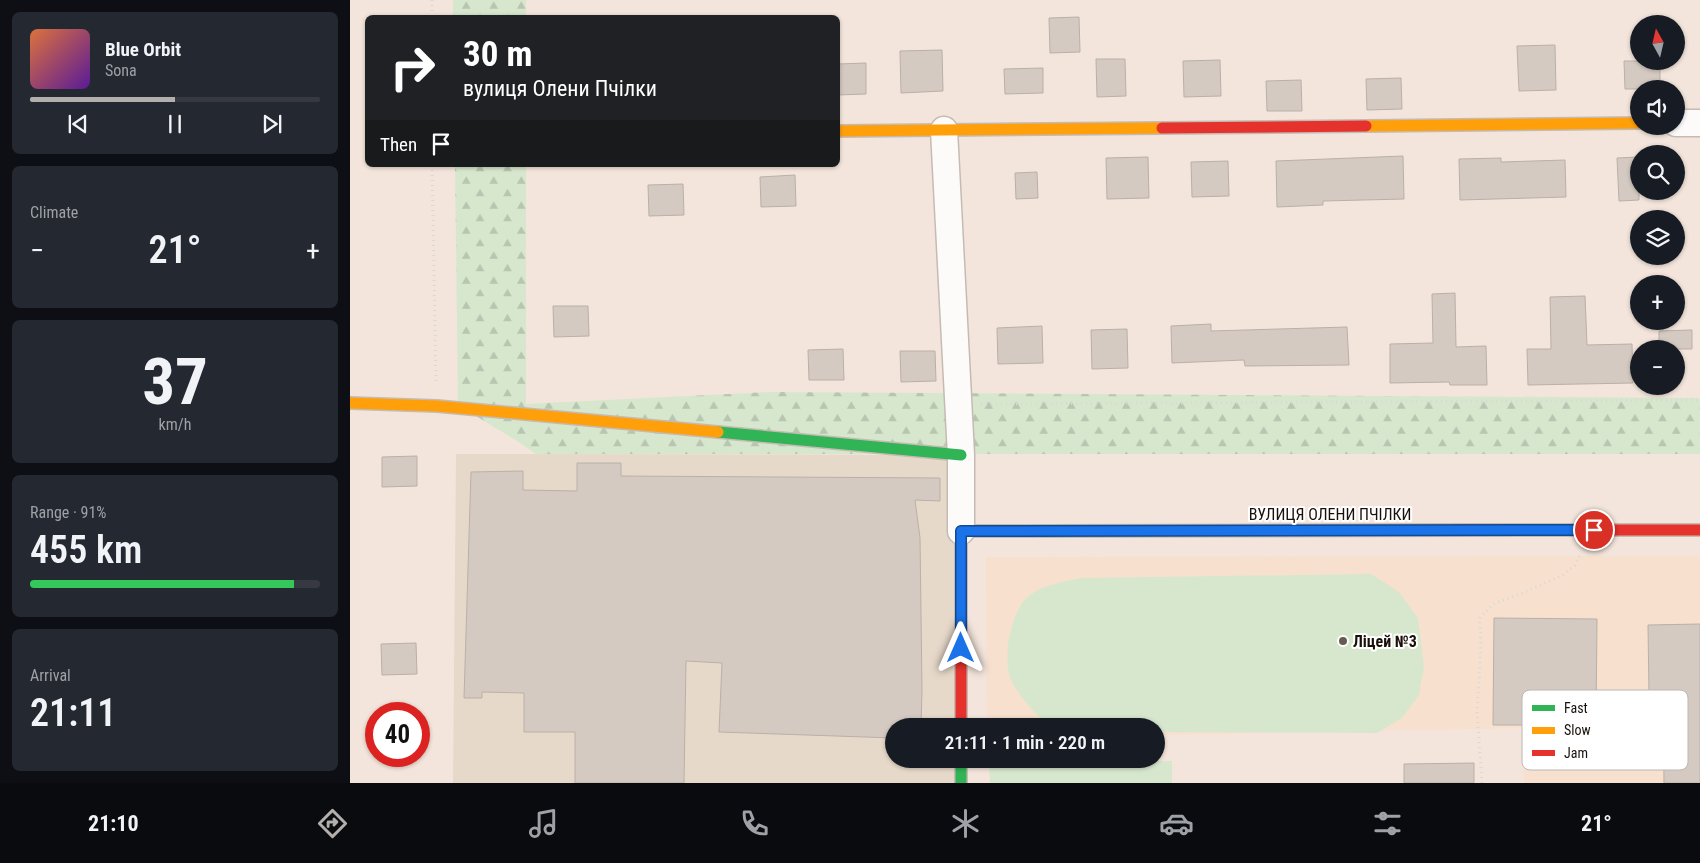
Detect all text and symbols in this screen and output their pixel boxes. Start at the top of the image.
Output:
north arrow [1630,15,1685,70]
map controls [1630,15,1685,395]
text: 30 m [463,34,532,75]
icon: right [380,35,445,100]
text: Blue Orbit [105,38,181,61]
text: Sona [105,61,137,80]
text: вулиця Олени Пчілки [463,76,657,101]
button: sound [1630,80,1685,135]
icon: previous [64,110,92,138]
icon: pause [161,110,189,138]
icon: next [258,110,286,138]
icon: arrive [427,130,455,158]
text: Then [380,133,417,156]
button: search [1630,145,1685,200]
text: Climate [30,203,78,222]
button: layers [1630,210,1685,265]
text: 21° [149,228,201,272]
text: − [30,234,44,267]
text: + [306,234,320,267]
button: + [1630,275,1685,330]
button: − [1630,340,1685,395]
text: 37 [142,344,208,420]
text: km/h [159,415,191,434]
text: Range · 91% [30,503,106,522]
street label: ВУЛИЦЯ ОЛЕНИ ПЧІЛКИ [1249,505,1411,524]
pin [1573,509,1615,551]
icon: arrive [1580,516,1608,544]
text: 455 km [30,528,142,572]
position arrow [934,621,986,673]
place label: Ліцей №3 [1353,632,1417,651]
marker: Ліцей №3 [1337,635,1349,647]
text: Arrival [30,666,71,685]
legend [1522,690,1688,770]
text: 21:11 [30,691,116,735]
text: Fast [1564,700,1588,716]
speed limit sign: 40 [365,702,430,767]
text: Slow [1564,722,1591,738]
text: 21:11 · 1 min · 220 m [945,731,1105,754]
text: Jam [1564,745,1588,761]
icon: directions [315,806,350,841]
icon: music [526,806,561,841]
icon: phone [737,806,772,841]
icon: climate [948,806,983,841]
icon: car [1159,806,1194,841]
icon: filters [1370,806,1405,841]
text: 21:10 [88,811,139,836]
text: 21° [1581,811,1612,836]

